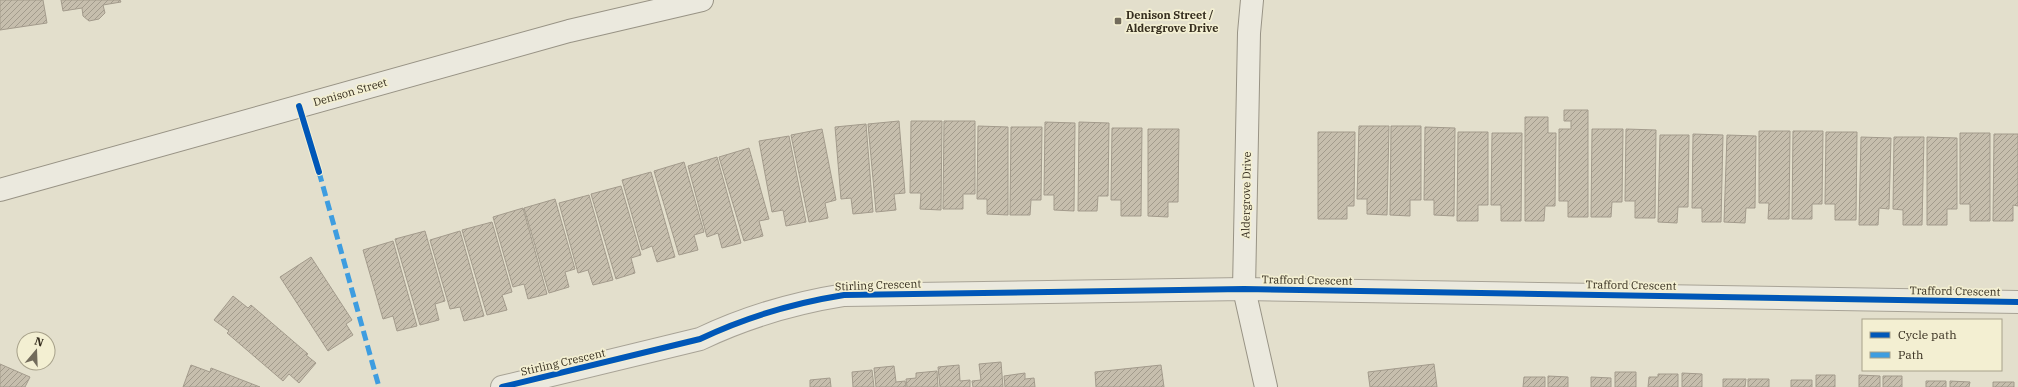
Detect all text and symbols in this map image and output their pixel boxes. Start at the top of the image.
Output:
place label: Denison Street / Aldergrove Drive [1126,8,1218,35]
marker: Denison Street / Aldergrove Drive [1113,16,1123,26]
street label: Denison Street [311,75,389,109]
street label: Aldergrove Drive [1238,151,1254,239]
street label: Trafford Crescent [1261,272,1353,288]
street label: Stirling Crescent [835,276,922,294]
street label: Trafford Crescent [1585,277,1677,293]
street label: Trafford Crescent [1909,283,2001,299]
legend [1862,319,2002,371]
text: Cycle path [1898,327,1957,342]
north arrow [16,331,56,371]
text: N [33,334,46,350]
street label: Stirling Crescent [519,345,607,379]
text: Path [1898,347,1924,362]

